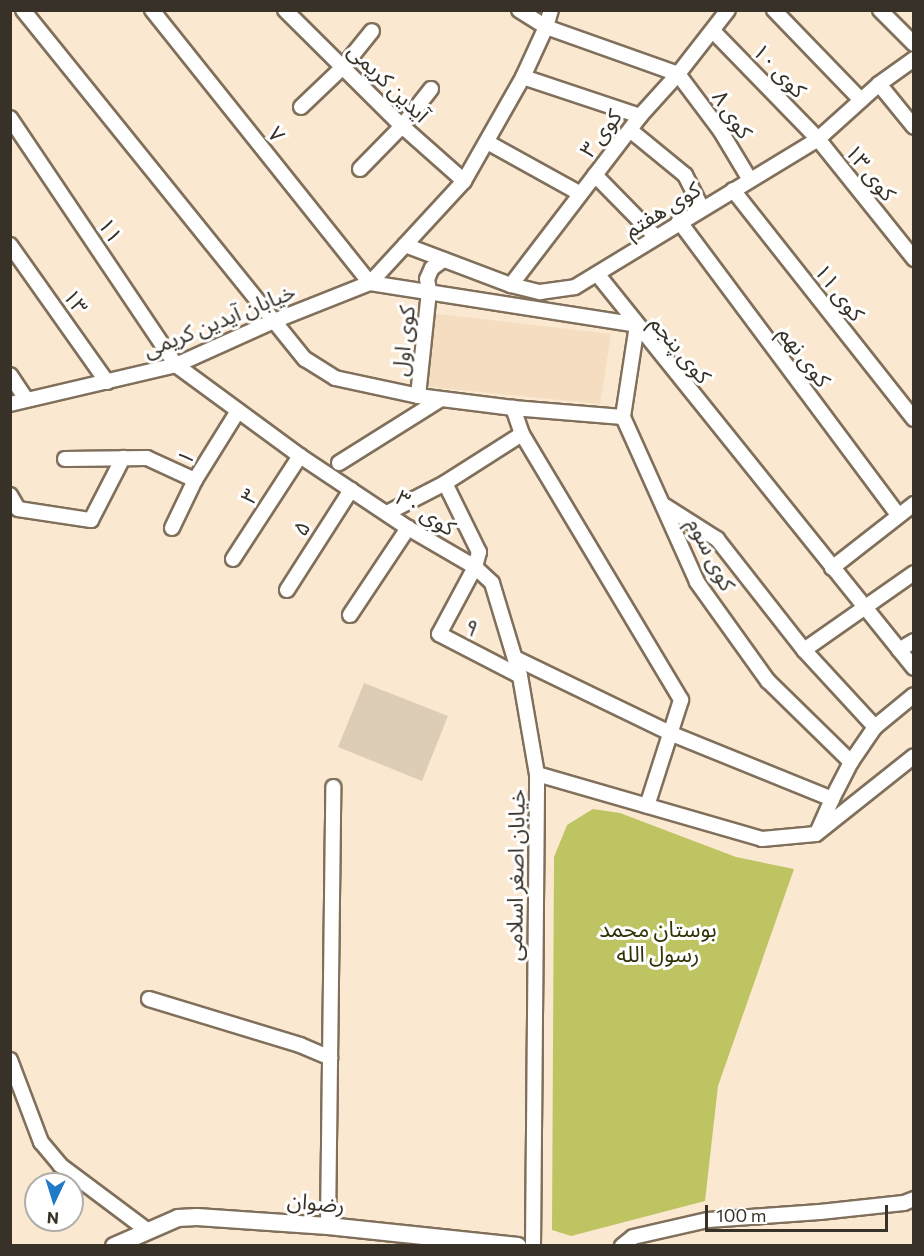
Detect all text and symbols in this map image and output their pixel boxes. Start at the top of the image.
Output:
street label: آیدین کریمی [343,37,435,127]
street label: کوی ۱۰ [748,37,812,103]
street label: کوی ۸ [707,85,759,143]
street label: کوی ۳ [574,104,626,162]
street label: ۷ [263,121,291,147]
street label: کوی ۱۳ [840,138,902,206]
street label: کوی هفتم [619,175,705,243]
street label: ۱۱ [93,212,129,248]
street label: کوی ۱۱ [809,258,871,326]
street label: خیابان آیدین کریمی [139,277,299,363]
street label: ۱۳ [58,283,94,319]
street label: کوی اول [386,304,420,378]
street label: کوی پنجم [645,310,717,388]
street label: کوی نهم [773,320,837,392]
street label: ۱ [170,445,200,469]
street label: کوی ۳۰ [391,483,461,541]
street label: ۳ [235,484,263,508]
street label: کوی سوم [682,513,742,595]
street label: ۵ [287,516,315,540]
street label: ۹ [460,612,484,642]
street label: خیابان اصغر اسلامی [500,789,530,961]
park label: بوستان محمد رسول الله [599,915,717,966]
north arrow [24,1172,84,1232]
street label: رضوان [286,1186,346,1218]
scale bar [708,1193,891,1231]
text: 100 m [716,1204,766,1226]
text: N [46,1209,59,1228]

